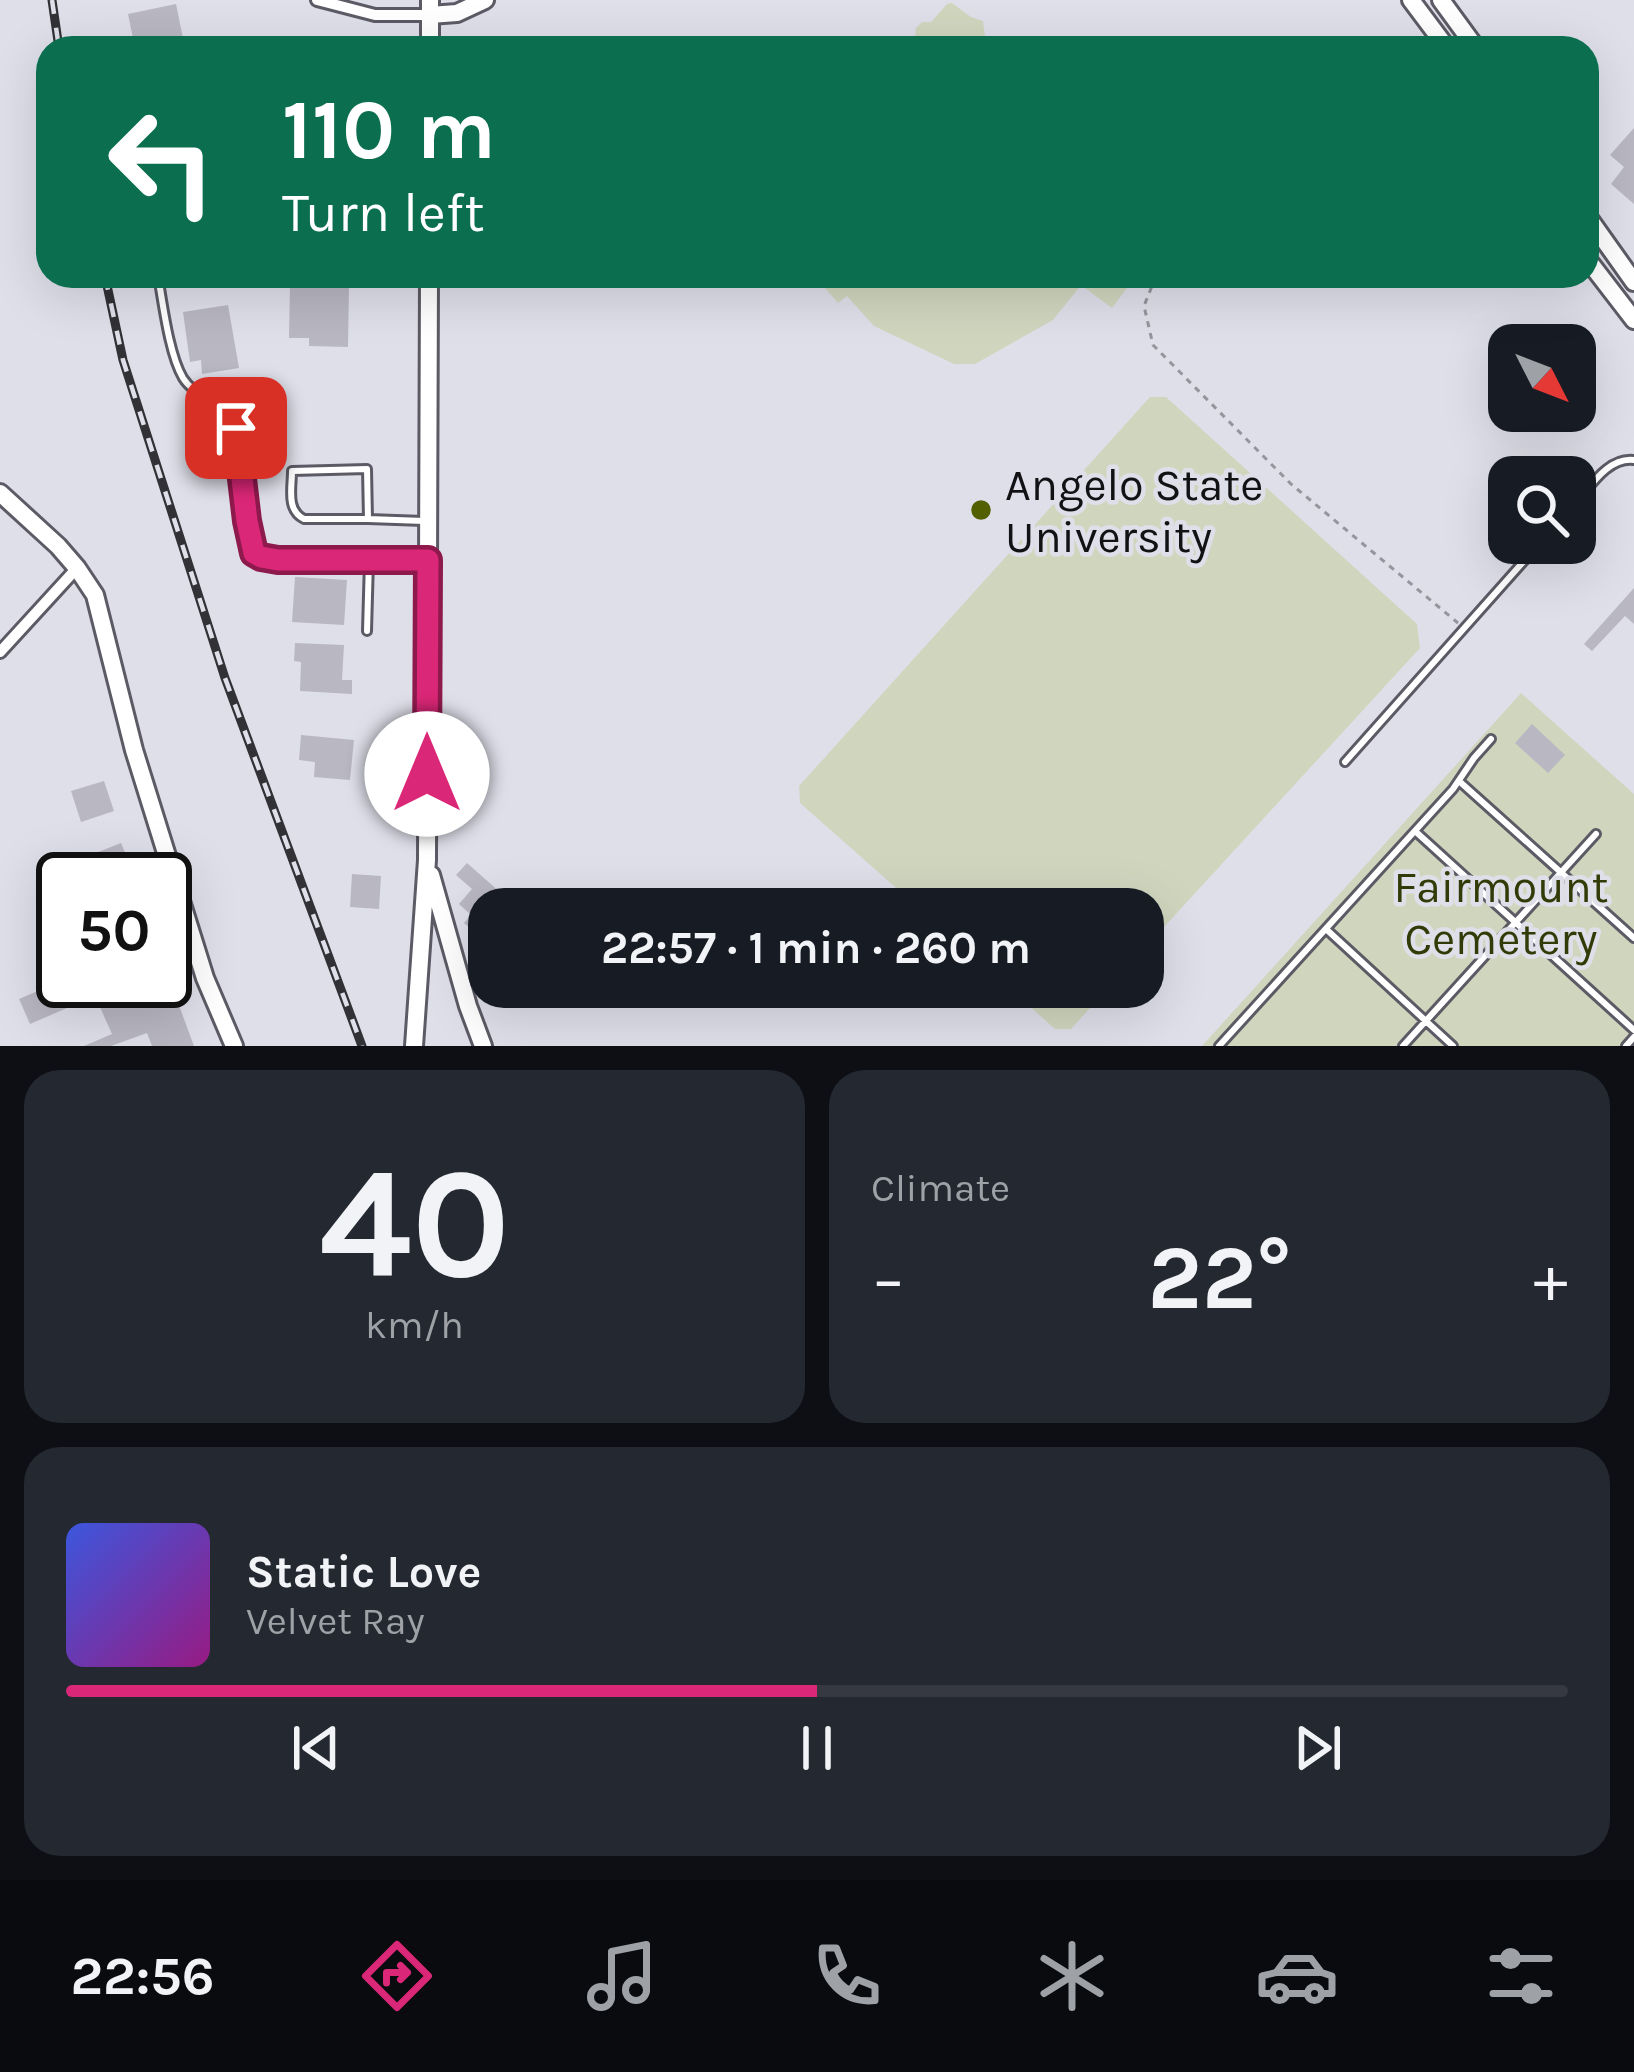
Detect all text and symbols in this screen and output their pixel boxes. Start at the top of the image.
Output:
text: 110 m [282,81,496,179]
icon: left [84,84,240,240]
text: Turn left [282,181,485,245]
north arrow [1488,324,1596,432]
map controls [1488,324,1596,564]
pin [185,377,287,479]
icon: arrive [203,395,269,461]
button: search [1488,456,1596,564]
place label: Angelo State University [1005,459,1263,564]
marker: Angelo State University [968,497,994,523]
position arrow [364,711,490,837]
speed limit sign: 50 [36,852,192,1008]
park label: Fairmount Cemetery [1394,861,1608,966]
text: 22:57 · 1 min · 260 m [601,922,1031,974]
text: 40 [319,1133,510,1315]
text: Climate [871,1165,1010,1211]
text: 22° [1148,1225,1291,1331]
text: − [871,1240,906,1318]
text: + [1533,1240,1568,1318]
text: km/h [365,1302,464,1348]
text: Static Love [246,1546,481,1598]
text: Velvet Ray [246,1598,425,1644]
icon: previous [283,1715,349,1781]
icon: pause [784,1715,850,1781]
icon: next [1285,1715,1351,1781]
icon: directions [355,1934,439,2018]
icon: music [580,1934,664,2018]
icon: phone [805,1934,889,2018]
icon: climate [1030,1934,1114,2018]
icon: car [1255,1934,1339,2018]
icon: filters [1479,1934,1563,2018]
text: 22:56 [70,1944,215,2008]

